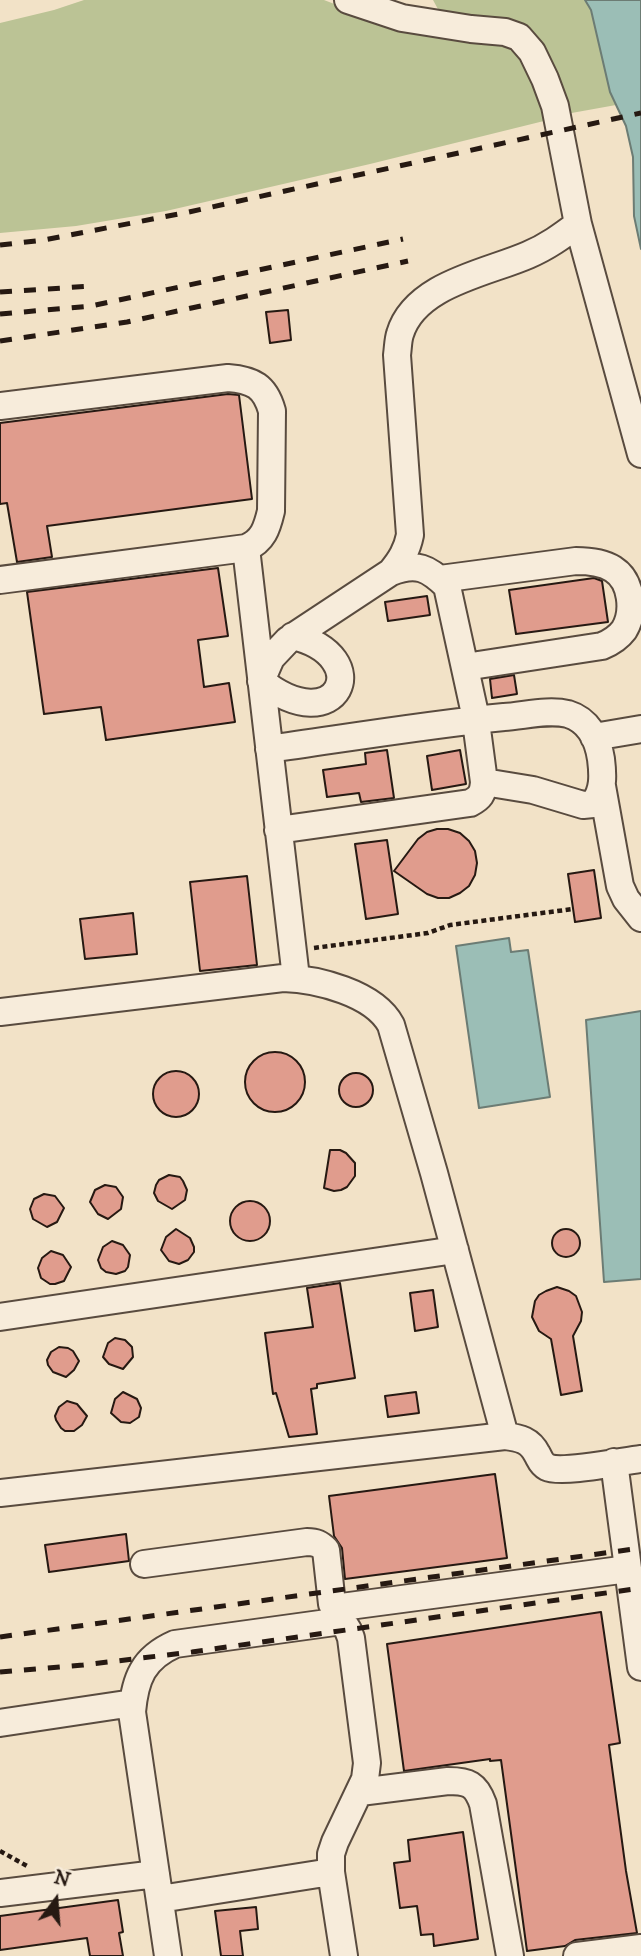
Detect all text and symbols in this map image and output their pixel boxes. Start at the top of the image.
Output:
north arrow [21,1865,91,1935]
text: N [51,1866,73,1893]

